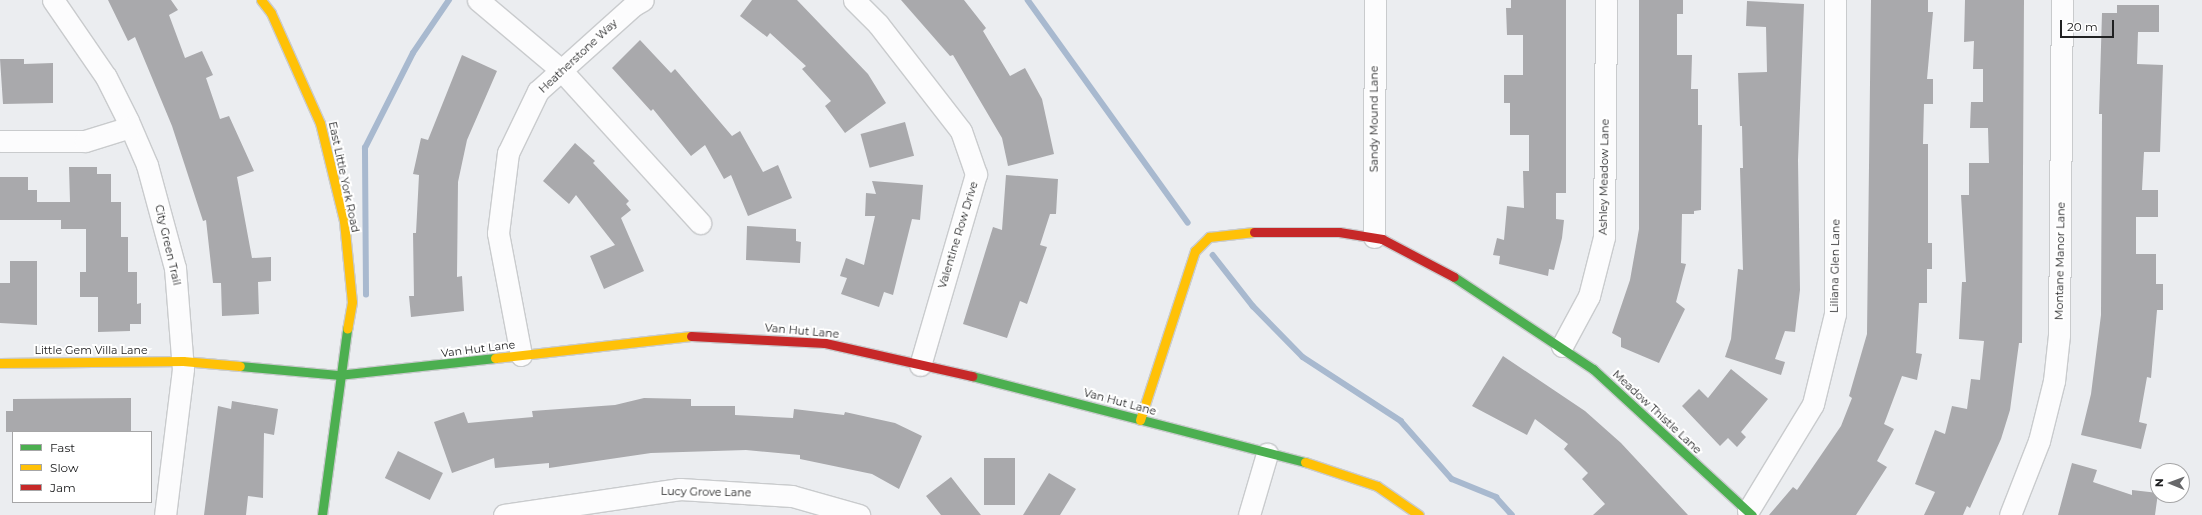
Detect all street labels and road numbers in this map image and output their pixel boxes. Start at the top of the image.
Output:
street label: Heatherstone Way [536,16,620,96]
street label: Sandy Mound Lane [1367,66,1381,172]
street label: Ashley Meadow Lane [1596,119,1612,235]
street label: East Little York Road [326,120,362,234]
street label: Valentine Row Drive [935,180,981,290]
street label: Montane Manor Lane [2052,202,2068,320]
street label: City Green Trail [152,203,184,287]
street label: Liliana Glen Lane [1828,219,1842,313]
street label: Van Hut Lane [764,321,840,341]
street label: Van Hut Lane [440,338,516,360]
street label: Little Gem Villa Lane [34,343,148,357]
street label: Meadow Thistle Lane [1610,368,1704,456]
street label: Van Hut Lane [1082,386,1158,418]
street label: Lucy Grove Lane [661,485,751,499]

